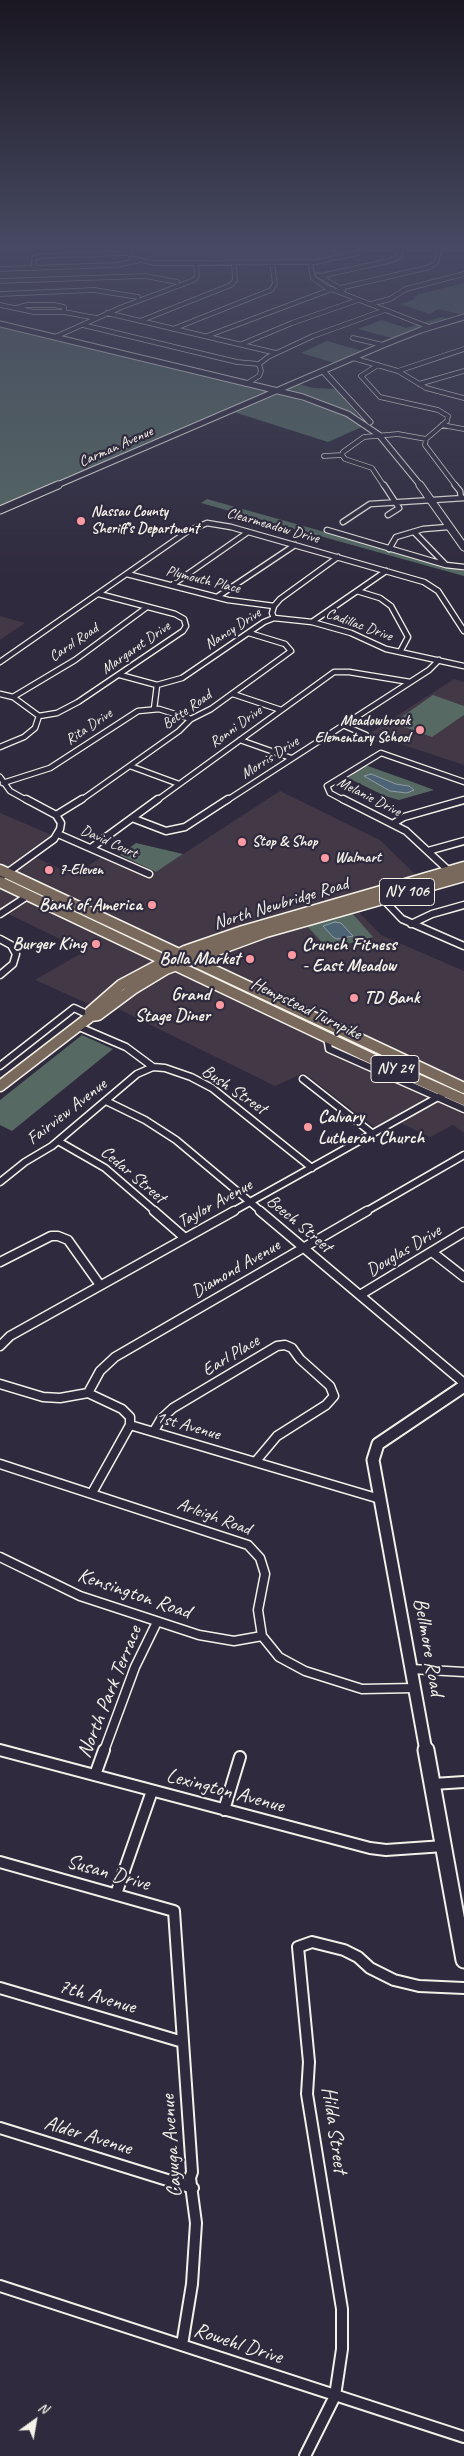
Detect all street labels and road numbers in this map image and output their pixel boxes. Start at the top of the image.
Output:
street label: Carman Avenue [76,423,156,471]
street label: Clearmeadow Drive [225,504,321,548]
street label: Plymouth Place [164,562,242,598]
street label: Nancy Drive [202,604,264,654]
street label: Cadillac Drive [323,605,395,645]
street label: Margaret Drive [98,618,174,678]
street label: Carol Road [46,620,102,666]
street label: Bette Road [159,687,215,733]
street label: Ronni Drive [206,702,266,752]
street label: Rita Drive [62,705,116,749]
street label: Morris Drive [238,733,302,783]
street label: Melanie Drive [334,773,404,821]
street label: David Court [78,821,140,863]
street label: North Newbridge Road [211,873,351,935]
road number: NY 106 [380,879,434,906]
street label: Hempstead Turnpike [247,973,365,1045]
road number: NY 24 [371,1056,419,1082]
street label: Bush Street [197,1060,271,1120]
street label: Fairview Avenue [23,1074,111,1150]
street label: Cedar Street [96,1141,170,1209]
street label: Taylor Avenue [174,1175,256,1233]
street label: Beech Street [262,1190,336,1258]
street label: Douglas Drive [363,1220,445,1282]
street label: Diamond Avenue [188,1235,284,1303]
street label: Earl Place [198,1331,264,1381]
street label: 1st Avenue [153,1407,223,1445]
street label: Arleigh Road [174,1494,254,1540]
street label: Kensington Road [74,1563,194,1625]
street label: Bellmore Road [407,1596,449,1698]
street label: North Park Terrace [72,1622,148,1762]
street label: Lexington Avenue [163,1763,287,1819]
street label: Susan Drive [63,1849,153,1897]
street label: 7th Avenue [55,1974,139,2020]
street label: Hilda Street [315,2085,353,2175]
street label: Cayuga Avenue [156,2094,188,2198]
street label: Alder Avenue [41,2111,135,2161]
street label: Rowehl Drive [190,2318,286,2370]

